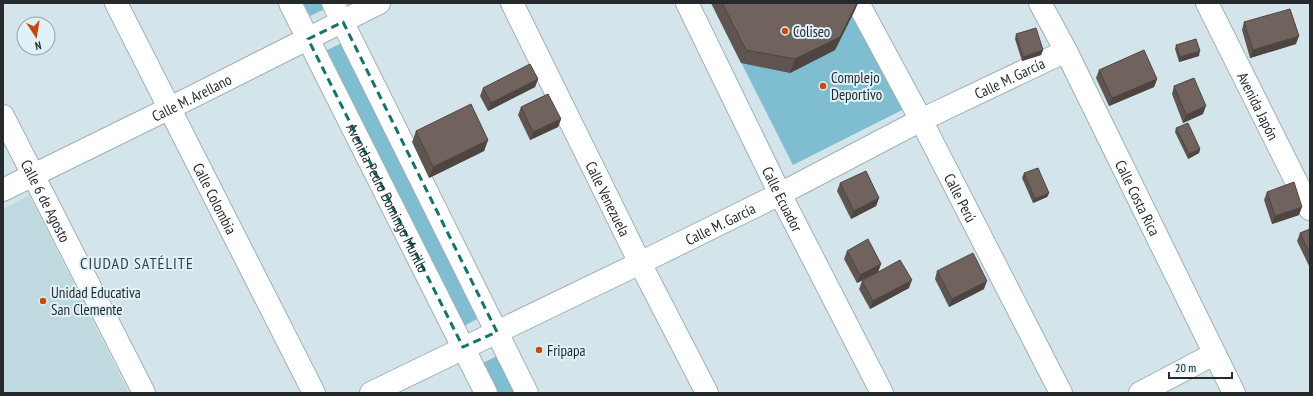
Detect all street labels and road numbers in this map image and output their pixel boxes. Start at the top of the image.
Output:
street label: Calle M. García [971,53,1048,103]
street label: Calle M. Arellano [148,69,234,125]
street label: Avenida Japón [1234,69,1283,143]
street label: Avenida Pedro Domingo Murillo [343,120,433,275]
street label: Calle 6 de Agosto [17,156,75,245]
street label: Calle Costa Rica [1111,157,1165,239]
street label: Calle Venezuela [582,158,635,239]
street label: Calle Colombia [189,159,241,237]
street label: Calle Ecuador [758,163,807,235]
street label: Calle Perú [940,170,981,225]
street label: Calle M. García [682,198,758,249]

